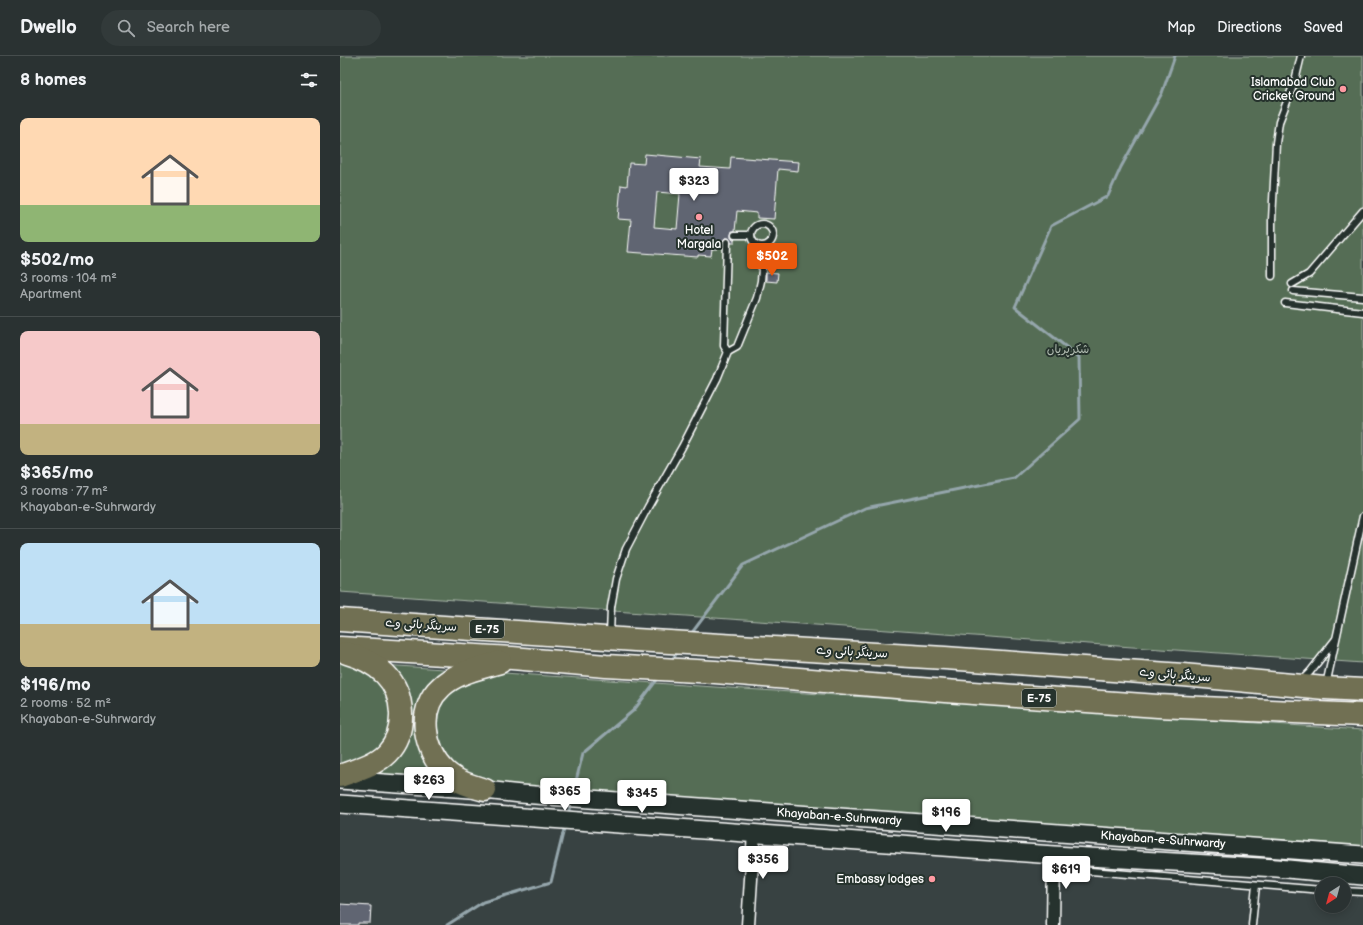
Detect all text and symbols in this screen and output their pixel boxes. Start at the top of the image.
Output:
search box [101,10,381,46]
text: Dwello [20,16,77,39]
icon: search [115,17,137,39]
text: Search here [147,18,230,37]
text: Map [1167,19,1195,36]
text: Directions [1217,19,1282,36]
text: Saved [1304,19,1343,36]
icon: filters [298,69,320,91]
text: 8 homes [20,70,86,90]
place label: Islamabad Club Cricket Ground [1251,75,1335,104]
marker: Islamabad Club Cricket Ground [1338,84,1348,94]
icon: home [134,144,206,216]
pin: $323 [670,168,718,202]
text: $323 [678,173,710,189]
marker: Hotel Margala [694,212,704,222]
place label: Hotel Margala [677,223,721,252]
pin: $502 [748,243,796,277]
text: $502 [756,248,788,264]
text: $502/mo [20,250,94,270]
text: 3 rooms · 104 m² [20,270,117,286]
text: Apartment [20,286,81,302]
park label: شکرپریاں [1047,342,1089,357]
icon: home [134,357,206,429]
text: $365/mo [20,463,93,483]
text: 3 rooms · 77 m² [20,483,108,499]
text: Khayaban-e-Suhrwardy [20,499,156,515]
icon: home [134,569,206,641]
street label: سرینگر ہائی وے [385,615,457,636]
road number: E-75 [470,620,504,638]
street label: سرینگر ہائی وے [816,643,888,662]
street label: سرینگر ہائی وے [1139,664,1211,687]
text: $196/mo [20,675,91,695]
road number: E-75 [1022,689,1056,707]
text: 2 rooms · 52 m² [20,695,111,711]
text: Khayaban-e-Suhrwardy [20,711,156,727]
pin: $263 [405,767,453,801]
text: $263 [413,772,445,788]
pin: $365 [541,778,589,812]
pin: $345 [618,780,666,814]
text: $365 [549,783,581,799]
text: $345 [626,785,658,801]
pin: $196 [922,799,970,833]
text: $196 [931,804,961,820]
street label: Khayaban-e-Suhrwardy [776,805,903,829]
street label: Khayaban-e-Suhrwardy [1100,828,1227,852]
pin: $356 [739,846,787,880]
text: $356 [747,851,779,867]
pin: $619 [1042,856,1090,890]
text: $619 [1051,861,1081,877]
place label: Embassy lodges [836,872,924,887]
marker: Embassy lodges [927,874,937,884]
north arrow [1315,877,1351,913]
map controls [1315,877,1351,913]

